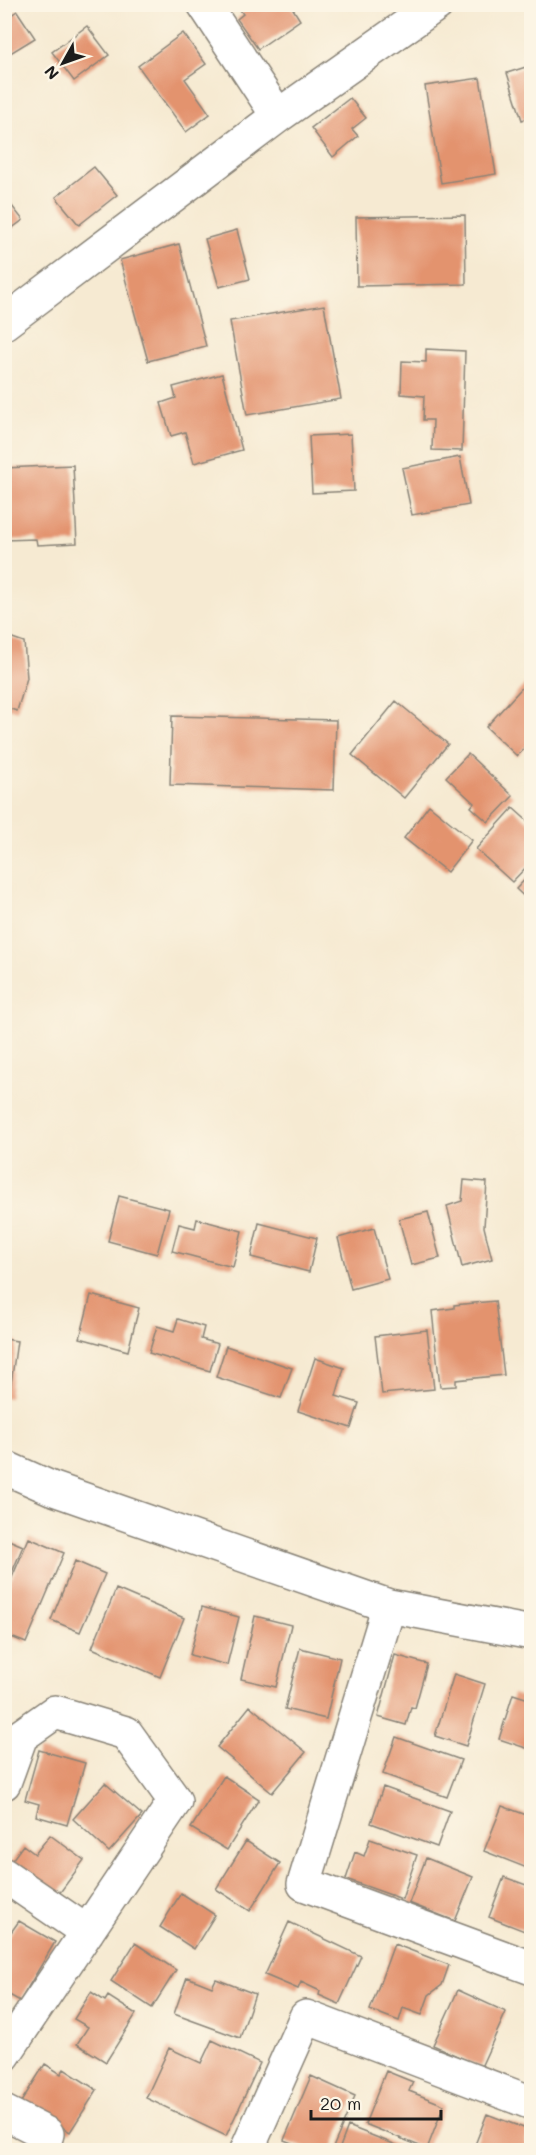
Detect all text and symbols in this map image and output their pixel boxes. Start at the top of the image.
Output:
north arrow [33,33,93,93]
text: N [39,62,63,84]
scale bar [311,2083,442,2121]
text: 20 m [320,2091,361,2115]

